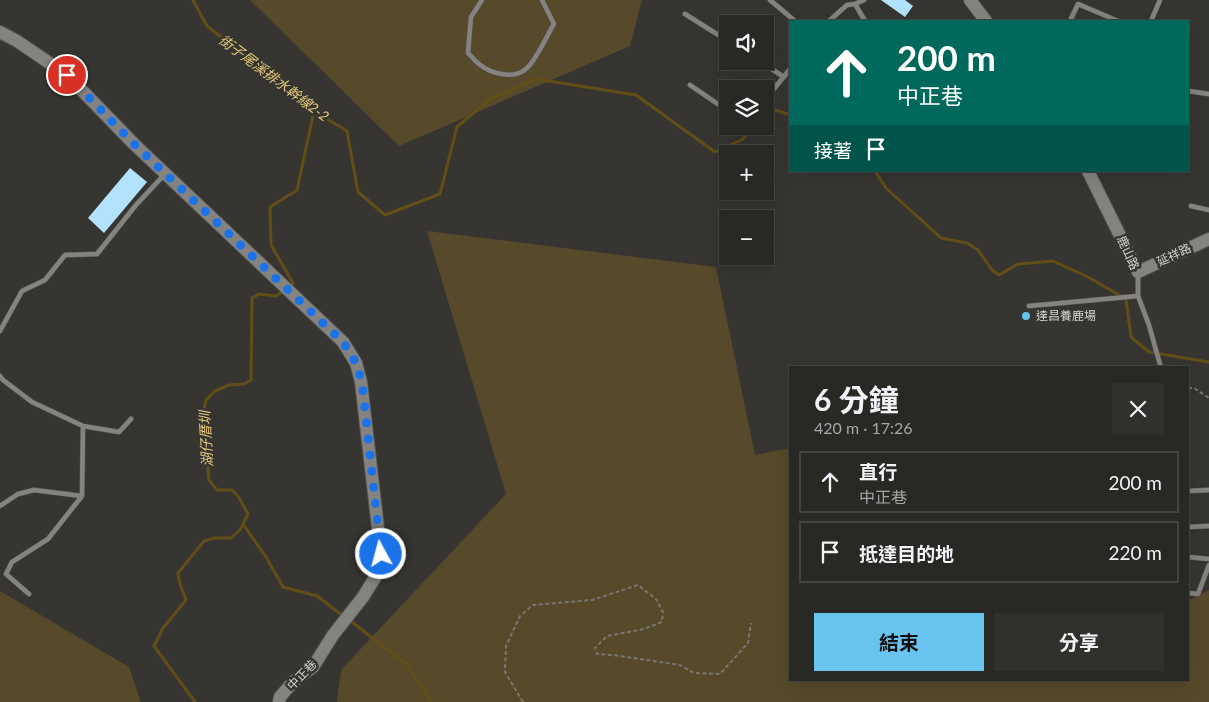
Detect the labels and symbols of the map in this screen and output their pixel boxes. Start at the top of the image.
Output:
water label: 街子尾溪排水幹線2-2 [216,31,333,124]
pin [46,54,88,96]
street label: 鹿山路 [1114,233,1143,272]
street label: 延祥路 [1154,240,1193,269]
place label: 達昌養鹿場 [1036,308,1096,323]
marker: 達昌養鹿場 [1020,310,1032,322]
water label: 湖仔厝圳 [195,409,215,467]
position arrow [354,527,406,579]
street label: 中正巷 [284,656,320,693]

